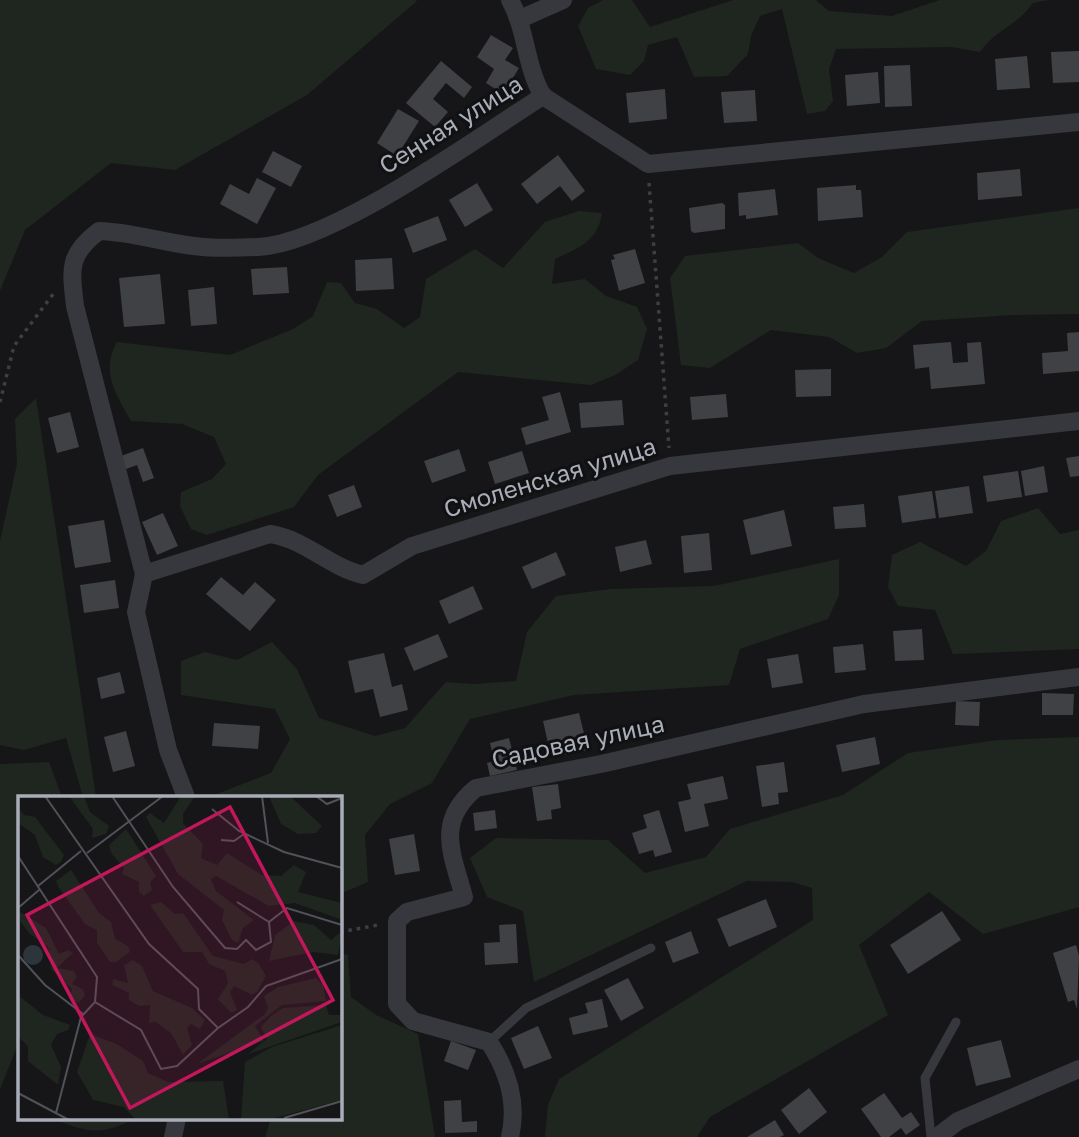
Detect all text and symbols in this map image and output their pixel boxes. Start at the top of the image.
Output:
street label: Сенная улица [373,68,527,179]
street label: Смоленская улица [440,430,659,523]
street label: Садовая улица [489,708,667,773]
inset map [18,796,341,1120]

